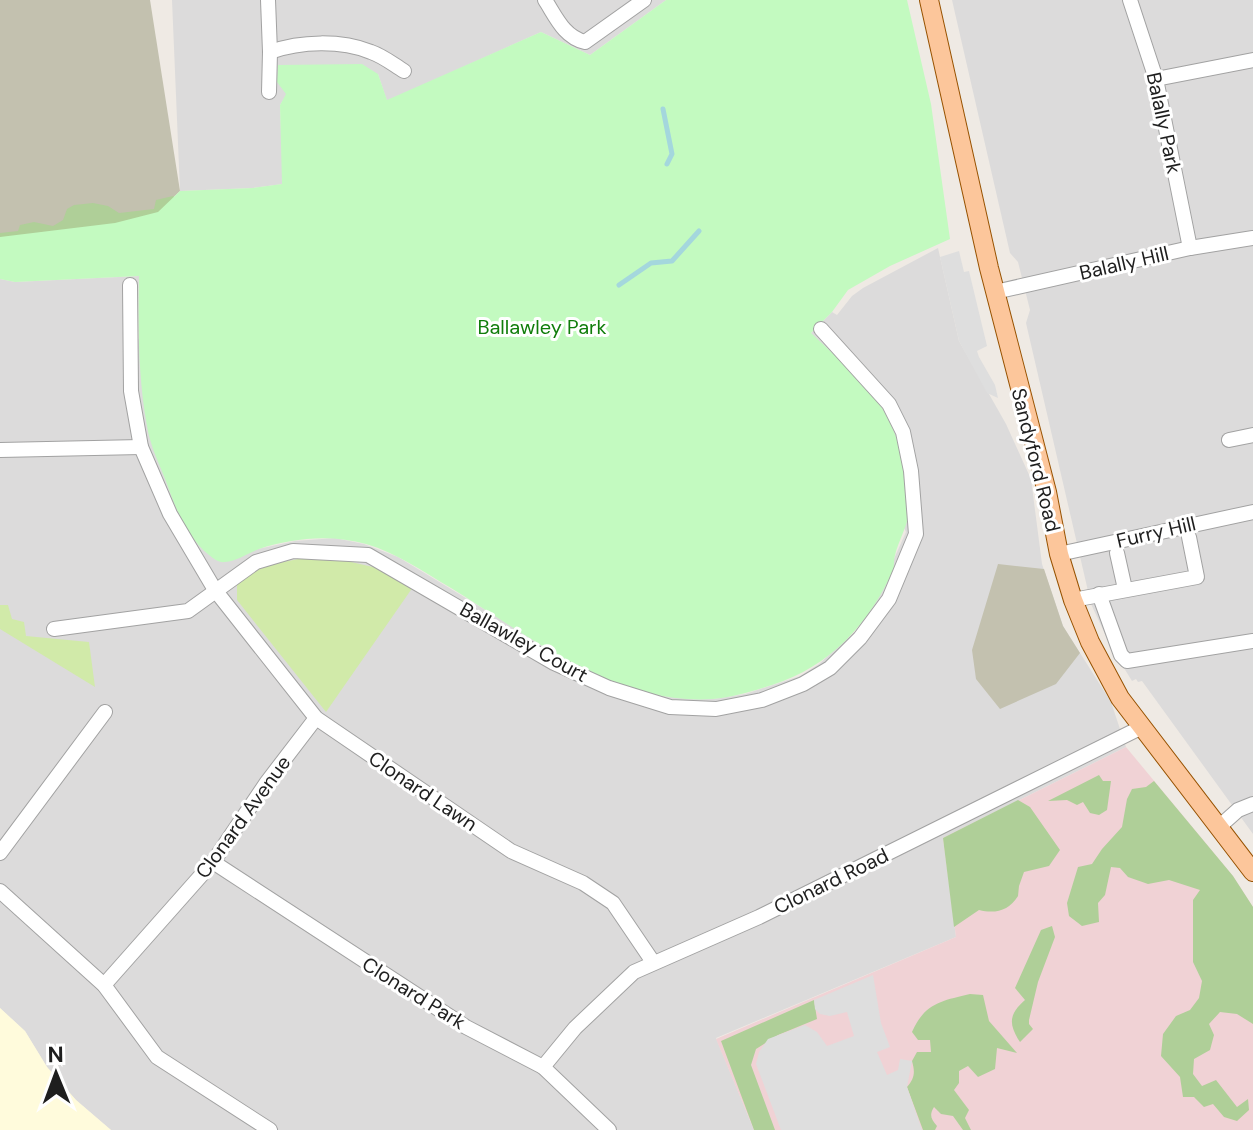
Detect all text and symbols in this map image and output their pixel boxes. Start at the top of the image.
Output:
street label: Balally Park [1141,70,1187,176]
street label: Balally Hill [1077,240,1171,286]
park label: Ballawley Park [477,314,607,340]
street label: Sandyford Road [1006,385,1066,535]
street label: Furry Hill [1114,510,1198,554]
street label: Ballawley Court [455,596,593,688]
street label: Clonard Lawn [364,745,482,837]
street label: Clonard Avenue [190,750,296,884]
street label: Clonard Road [769,842,893,920]
street label: Clonard Park [357,951,471,1035]
north arrow [16,1034,96,1114]
text: N [47,1040,64,1069]

